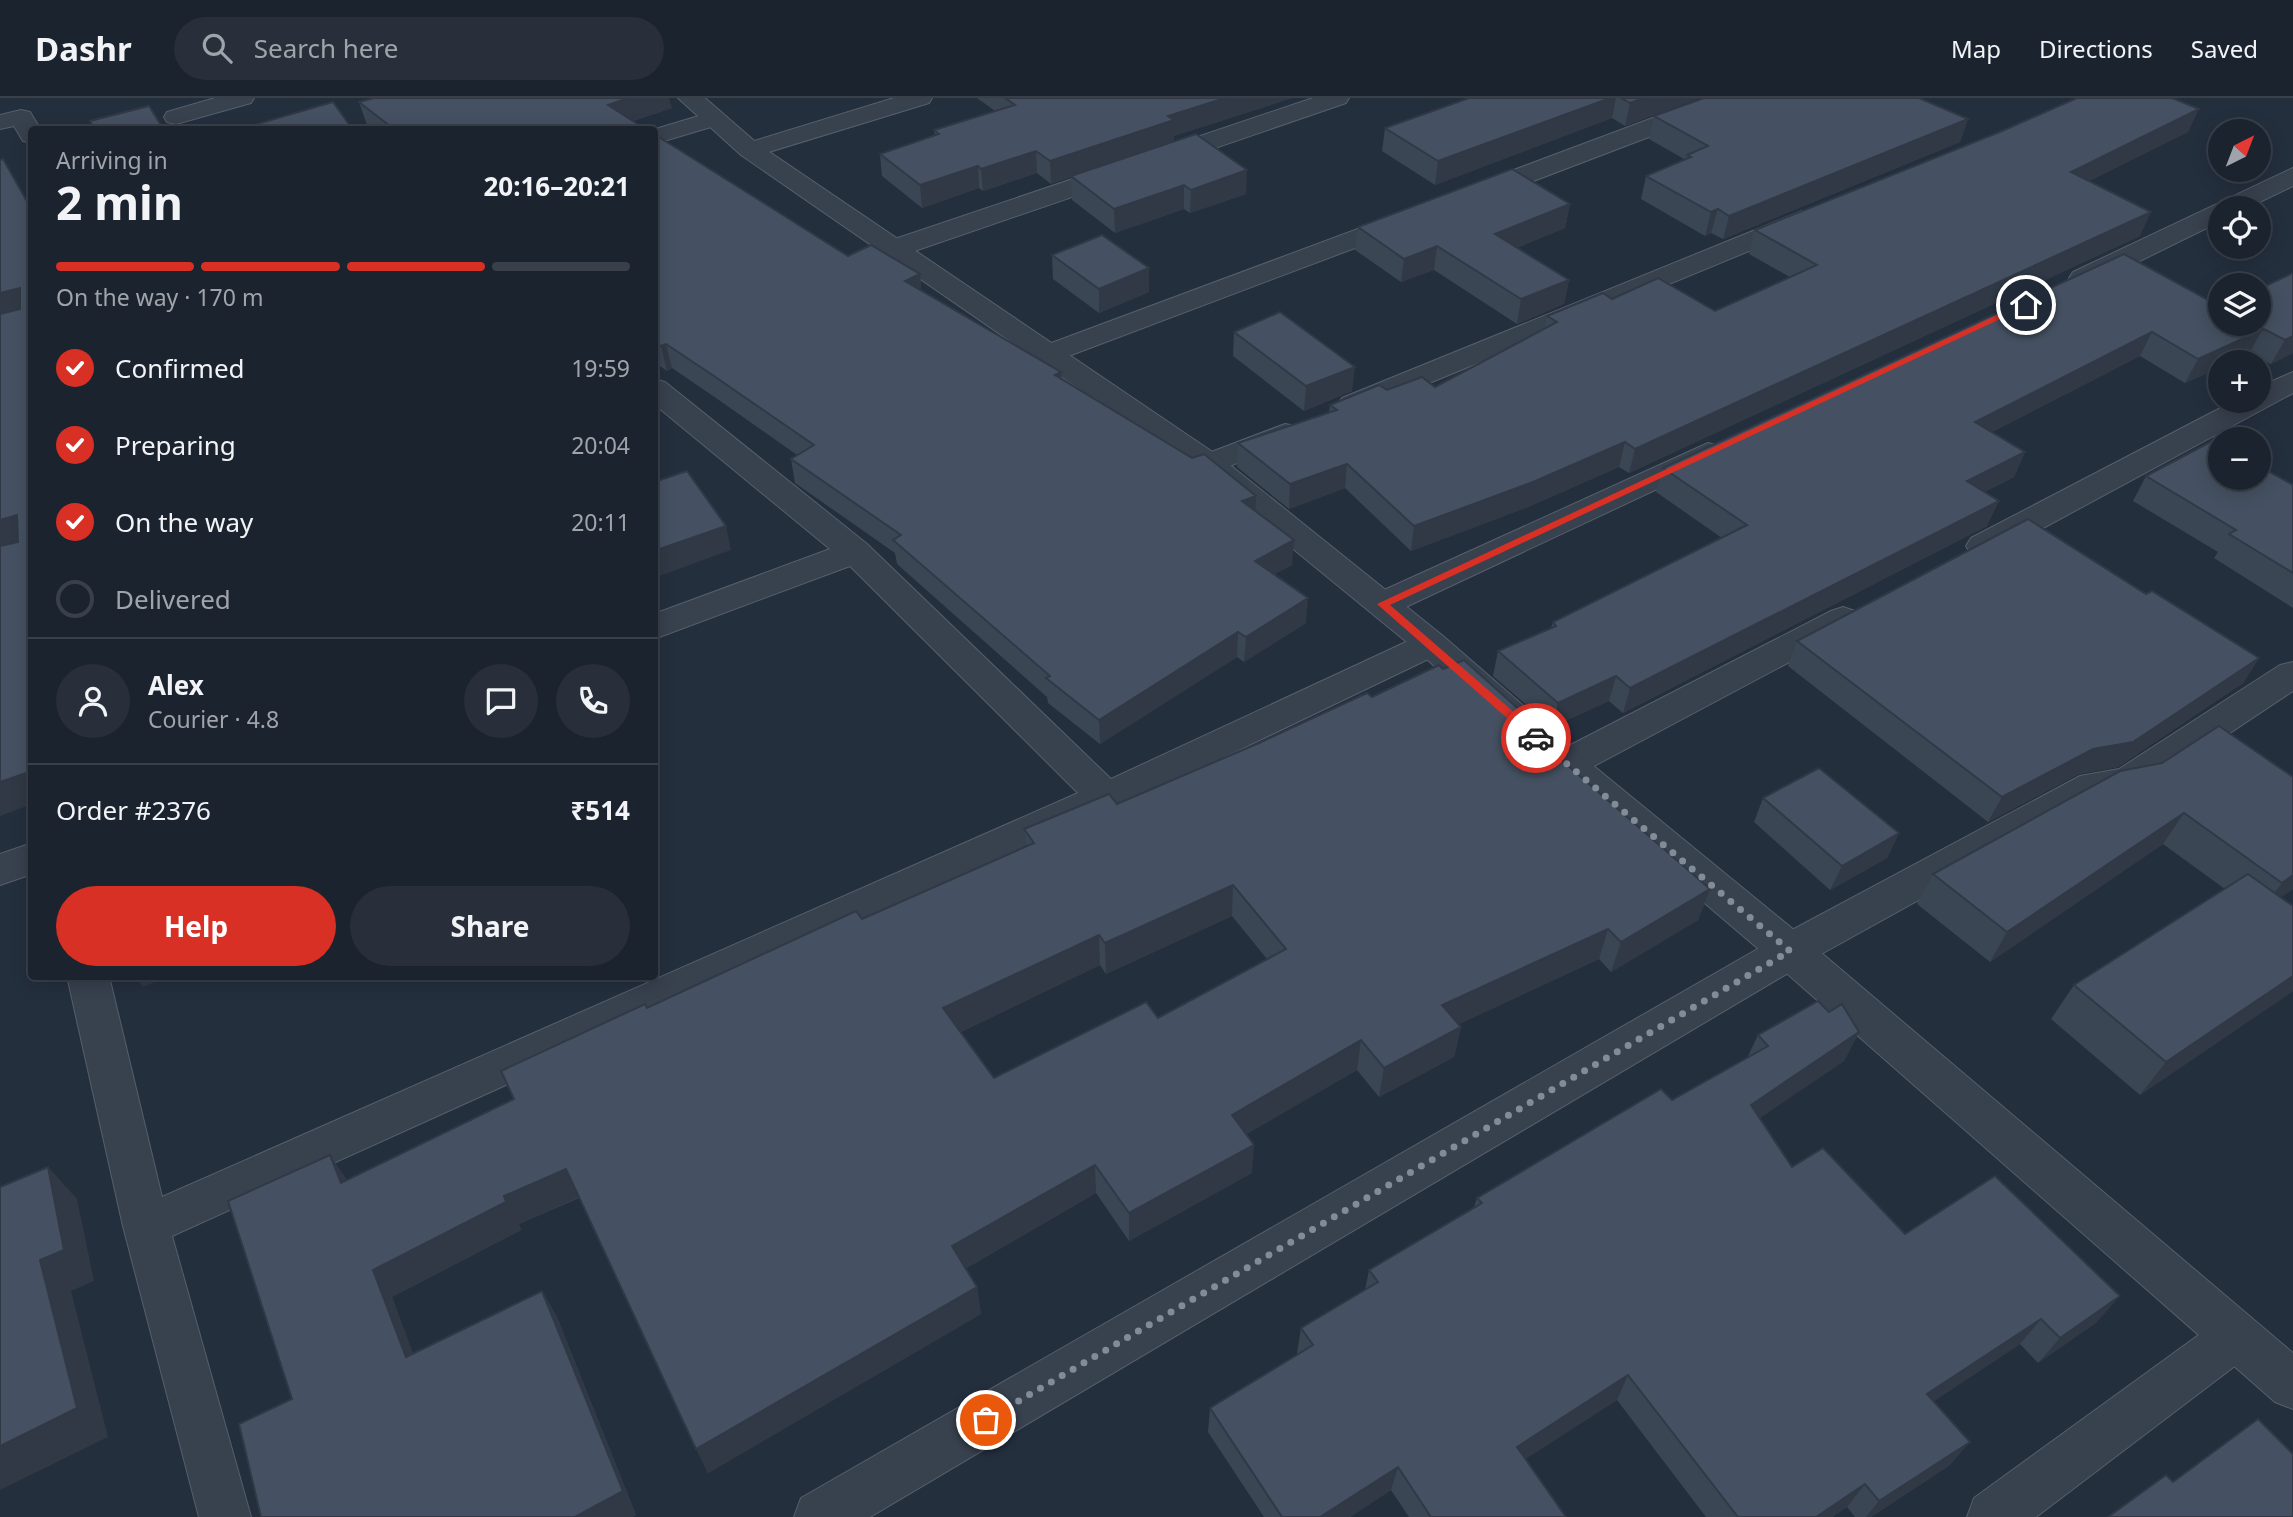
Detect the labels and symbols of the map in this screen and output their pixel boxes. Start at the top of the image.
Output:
north arrow [2208,119,2272,182]
pin [1996,275,2056,335]
courier [1501,703,1571,773]
pin [956,1390,1016,1450]

